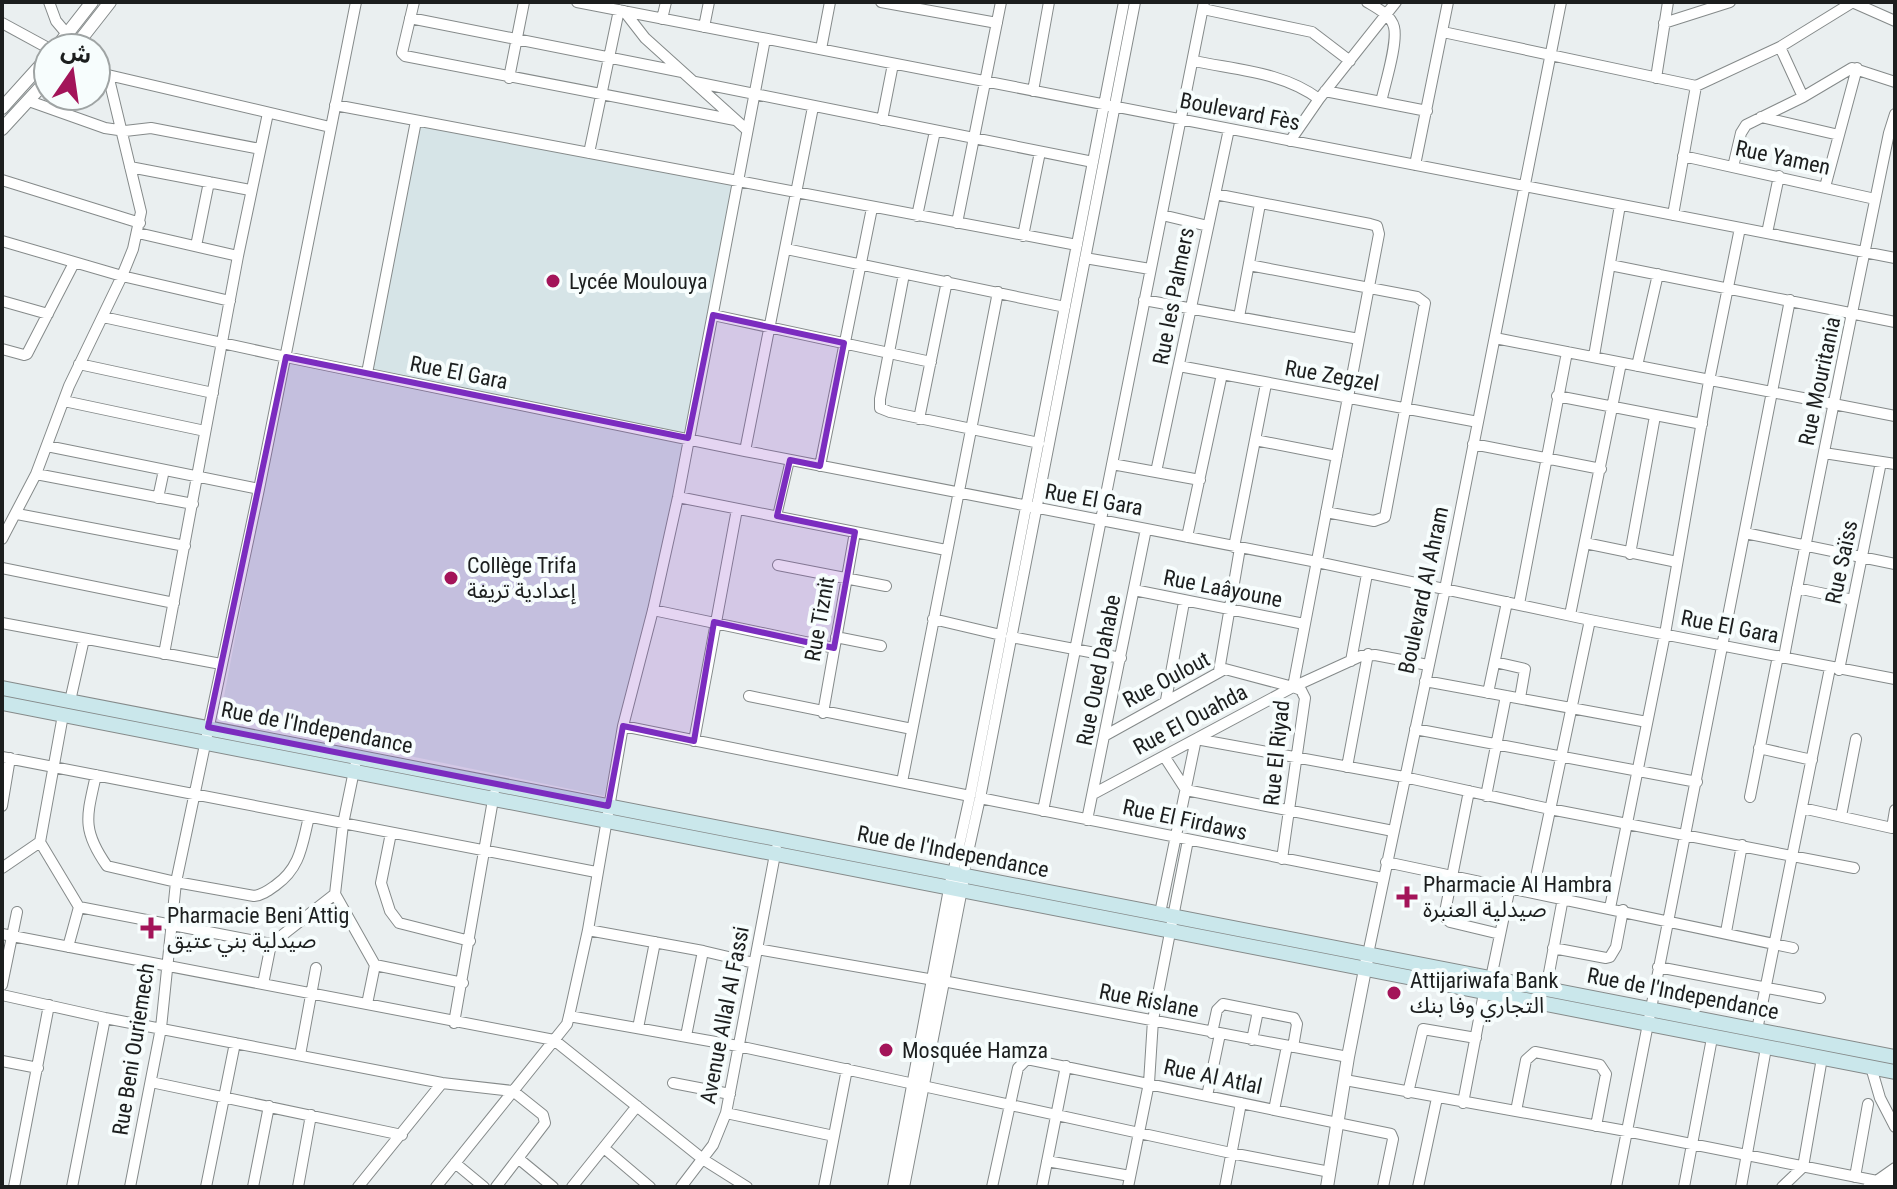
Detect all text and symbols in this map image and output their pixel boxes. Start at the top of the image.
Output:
north arrow [32,32,112,112]
text: ش [59,37,94,69]
street label: Boulevard Fès [1178,88,1302,135]
street label: Rue Yamen [1733,135,1833,180]
street label: Rue les Palmers [1148,225,1199,367]
place label: Lycée Moulouya [569,269,707,294]
marker: Lycée Moulouya [544,272,562,290]
street label: Rue Mouritania [1794,314,1845,448]
street label: Rue El Gara [408,351,510,394]
street label: Rue Zegzel [1283,355,1381,396]
street label: Rue El Gara [1043,479,1145,520]
street label: Boulevard Al Ahram [1394,504,1453,676]
street label: Rue Saïss [1820,518,1863,606]
place label: Collège Trifa إعدادية تريفة [467,553,577,605]
street label: Rue Laâyoune [1161,565,1285,612]
marker: Collège Trifa إعدادية تريفة [442,569,460,587]
street label: Rue Tiznit [800,575,839,663]
street label: Rue Oued Dahabe [1072,593,1125,748]
street label: Rue El Gara [1679,605,1781,648]
street label: Rue Oulout [1119,646,1214,713]
street label: Rue El Ouahda [1129,679,1251,760]
street label: Rue de l'Independance [219,697,415,758]
street label: Rue El Riyad [1259,699,1294,807]
street label: Rue El Firdaws [1120,794,1249,845]
street label: Rue de l'Independance [855,821,1051,882]
place label: Pharmacie Al Hambra صيدلية العنبرة [1423,872,1612,922]
marker: Pharmacie Al Hambra صيدلية العنبرة [1398,888,1416,906]
place label: Pharmacie Beni Attig صيدلية بني عتيق [167,903,349,957]
marker: Pharmacie Beni Attig صيدلية بني عتيق [142,919,160,937]
street label: Avenue Allal Al Fassi [695,924,754,1106]
street label: Rue Beni Ouriemech [108,961,159,1137]
street label: Rue de l'Independance [1585,963,1781,1024]
place label: Attijariwafa Bank التجاري وفا بنك [1410,968,1558,1022]
street label: Rue Rislane [1097,979,1201,1022]
marker: Attijariwafa Bank التجاري وفا بنك [1385,984,1403,1002]
place label: Mosquée Hamza [902,1038,1048,1063]
marker: Mosquée Hamza [877,1041,895,1059]
street label: Rue Al Atlal [1161,1054,1264,1099]

